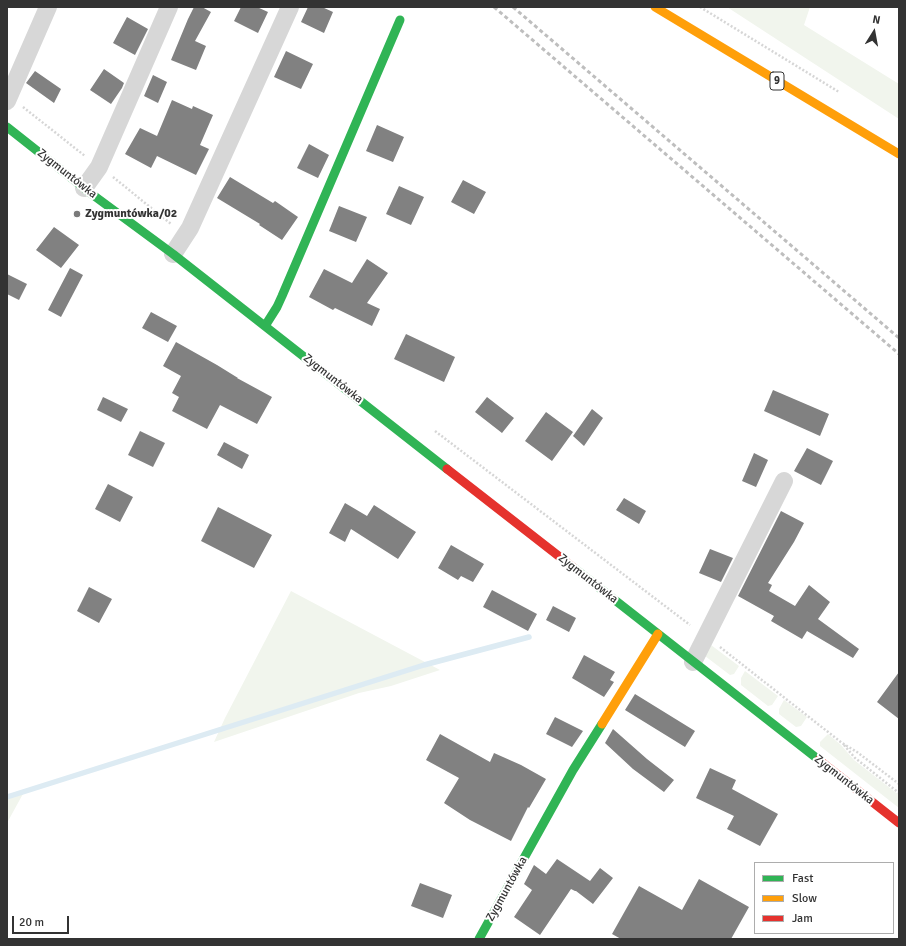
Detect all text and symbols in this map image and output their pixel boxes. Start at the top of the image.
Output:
north arrow [854,12,894,52]
text: N [871,13,881,27]
road number: 9 [770,72,784,90]
street label: Zygmuntówka [34,146,100,202]
place label: Zygmuntówka/02 [85,207,177,221]
marker: Zygmuntówka/02 [72,209,82,219]
street label: Zygmuntówka [300,351,366,407]
street label: Zygmuntówka [555,551,621,607]
street label: Zygmuntówka [811,752,877,808]
street label: Zygmuntówka [483,854,531,924]
legend [754,862,894,934]
text: Fast [792,871,813,886]
text: Slow [792,891,817,906]
scale bar [14,908,71,934]
text: Jam [792,911,813,926]
text: 20 m [19,915,44,930]

